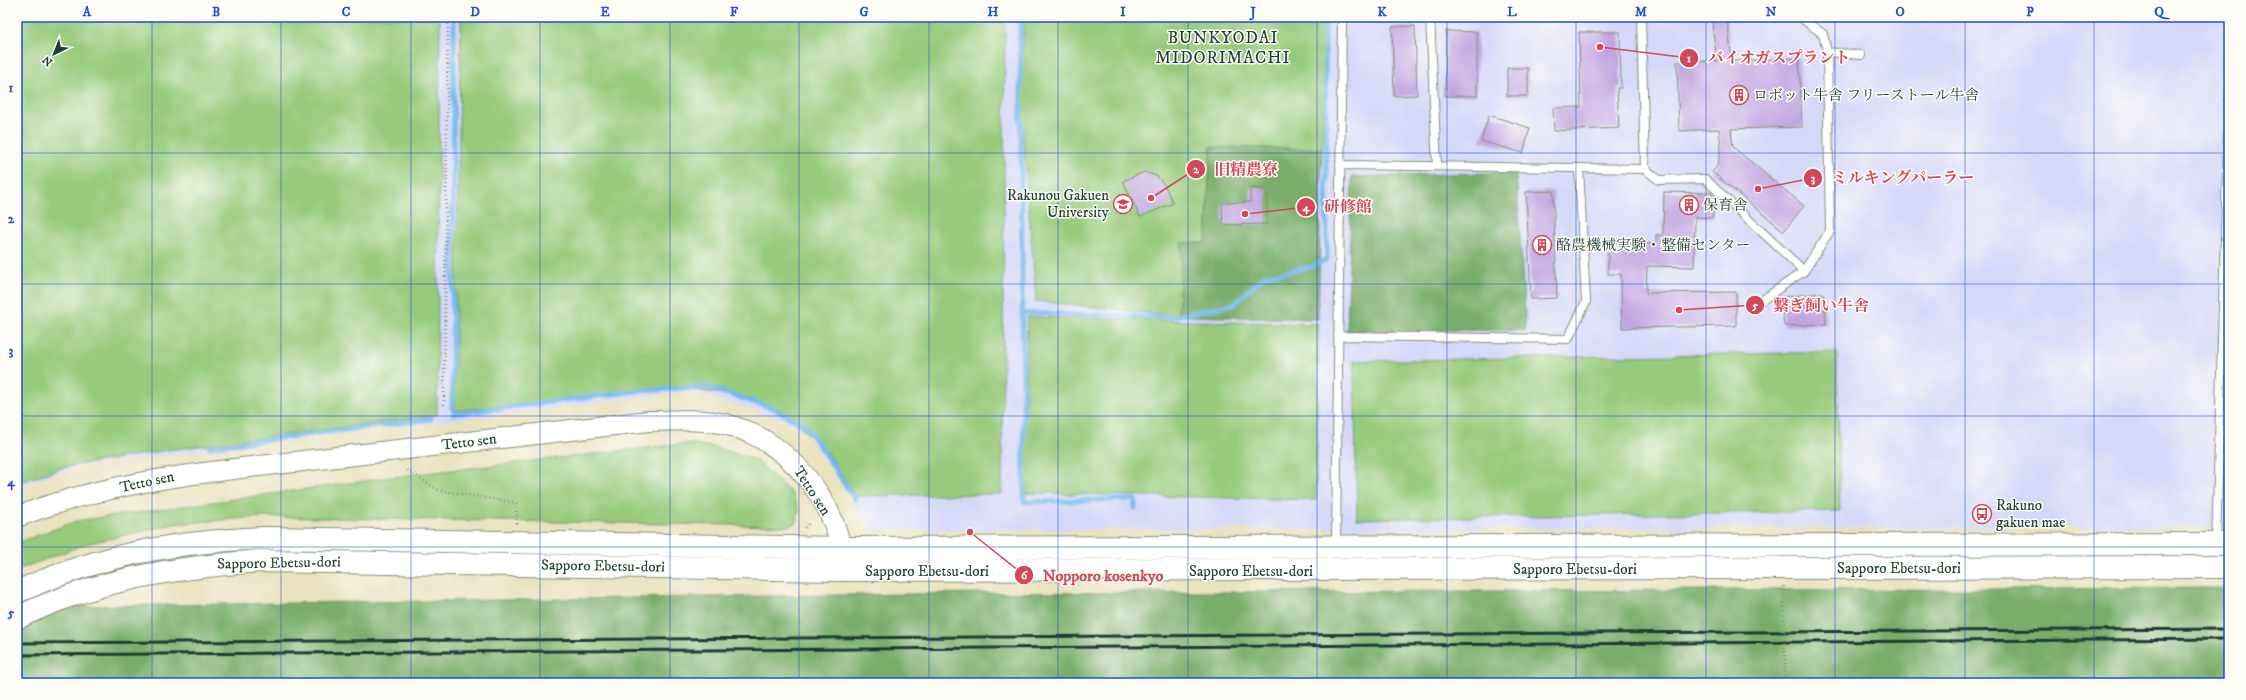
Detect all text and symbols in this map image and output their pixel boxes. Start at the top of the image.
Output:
text: A [82,4,92,20]
text: B [212,4,220,20]
text: C [342,4,351,20]
text: D [470,4,480,20]
text: E [600,4,610,20]
text: F [730,4,739,20]
text: G [859,4,869,20]
text: H [988,4,999,20]
text: I [1120,4,1126,20]
text: J [1248,4,1256,21]
text: K [1377,4,1387,20]
text: L [1507,4,1517,20]
text: M [1635,4,1647,20]
text: N [1766,4,1777,20]
text: O [1895,4,1905,20]
text: P [2026,4,2034,20]
text: Q [2154,4,2170,20]
district label: BUNKYODAI MIDORIMACHI [1155,27,1291,69]
north arrow [34,34,74,74]
callout: バイオガスプラント [1679,44,1859,72]
text: バイオガスプラント [1707,48,1851,68]
text: 1 [1687,51,1692,66]
text: N [40,52,56,69]
text: 1 [9,80,14,96]
building icon: ロボット牛舎 フリーストール牛舎 [1728,84,1750,106]
place label: ロボット牛舎 フリーストール牛舎 [1753,86,1980,105]
callout: 旧精農寮 [1186,155,1286,183]
text: 旧精農寮 [1214,160,1278,180]
text: 2 [1193,162,1200,177]
callout: ミルキングパーラー [1803,164,1983,192]
text: ミルキングパーラー [1832,168,1974,188]
text: 3 [1811,171,1816,186]
place label: Rakunou Gakuen University [1007,186,1110,222]
school or university icon: Rakunou Gakuen University [1112,193,1134,215]
callout: 研修館 [1296,193,1380,221]
building icon: 保育舎 [1678,194,1700,216]
place label: 保育舎 [1703,196,1748,215]
text: 研修館 [1324,197,1372,217]
text: 4 [1302,200,1311,215]
text: 2 [8,211,15,227]
building icon: 酪農機械実験・整備センター [1531,234,1553,256]
place label: 酪農機械実験・整備センター [1556,236,1750,255]
callout: 繋ぎ飼い牛舎 [1745,291,1877,319]
text: 繋ぎ飼い牛舎 [1773,296,1869,316]
text: 5 [1751,298,1758,313]
text: 3 [9,343,14,359]
street label: Tetto sen [440,429,498,455]
street label: Tetto sen [789,463,835,519]
street label: Tetto sen [118,467,176,497]
text: 4 [6,474,15,491]
place label: Rakuno gakuen mae [1996,496,2065,532]
bus stop icon: Rakuno gakuen mae [1971,503,1993,525]
street label: Sapporo Ebetsu-dori [217,552,341,574]
street label: Sapporo Ebetsu-dori [541,555,665,577]
street label: Sapporo Ebetsu-dori [1837,559,1961,578]
street label: Sapporo Ebetsu-dori [1513,560,1637,579]
callout: Nopporo kosenkyo [1014,561,1171,589]
street label: Sapporo Ebetsu-dori [865,562,989,581]
street label: Sapporo Ebetsu-dori [1189,562,1313,581]
text: Nopporo kosenkyo [1043,566,1164,586]
text: 6 [1021,568,1028,583]
text: 5 [7,605,15,621]

